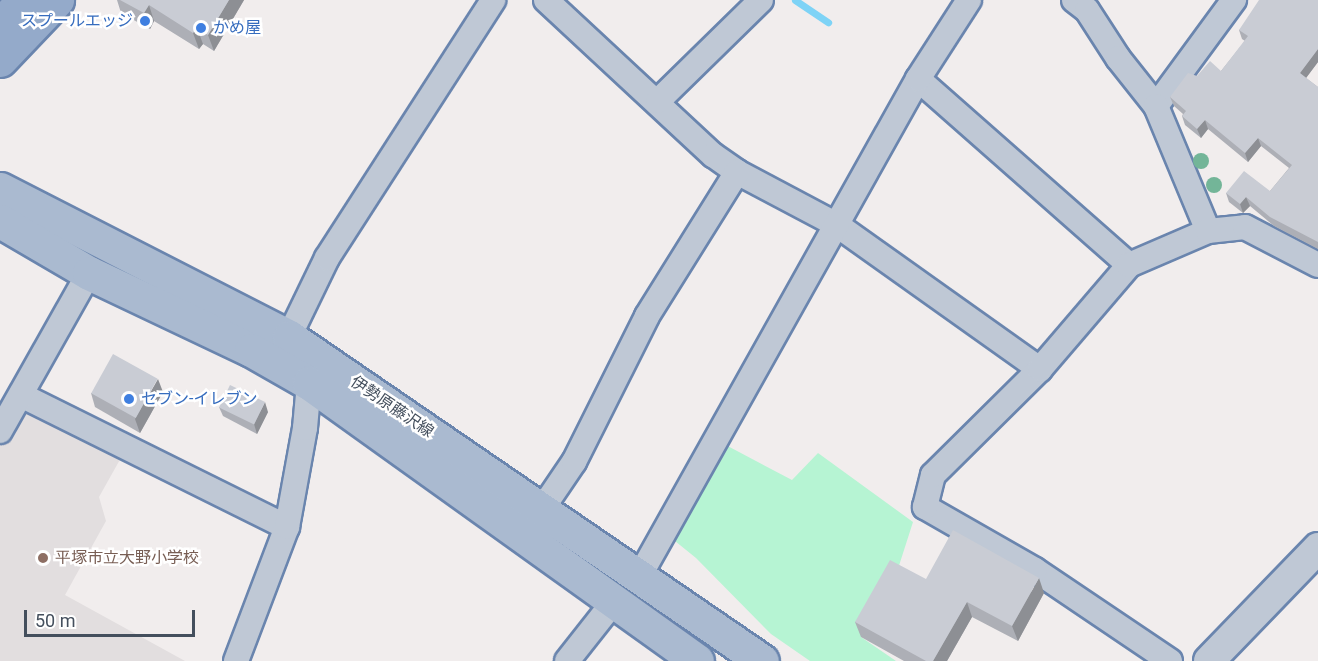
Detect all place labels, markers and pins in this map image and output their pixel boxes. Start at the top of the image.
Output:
place label: スプールエッジ [21,11,133,31]
marker: スプールエッジ [138,14,152,28]
place label: かめ屋 [213,18,261,38]
marker: かめ屋 [194,21,208,35]
place label: セブン-イレブン [141,389,257,409]
marker: セブン-イレブン [122,392,136,406]
place label: 平塚市立大野小学校 [55,548,199,568]
marker: 平塚市立大野小学校 [36,551,50,565]

